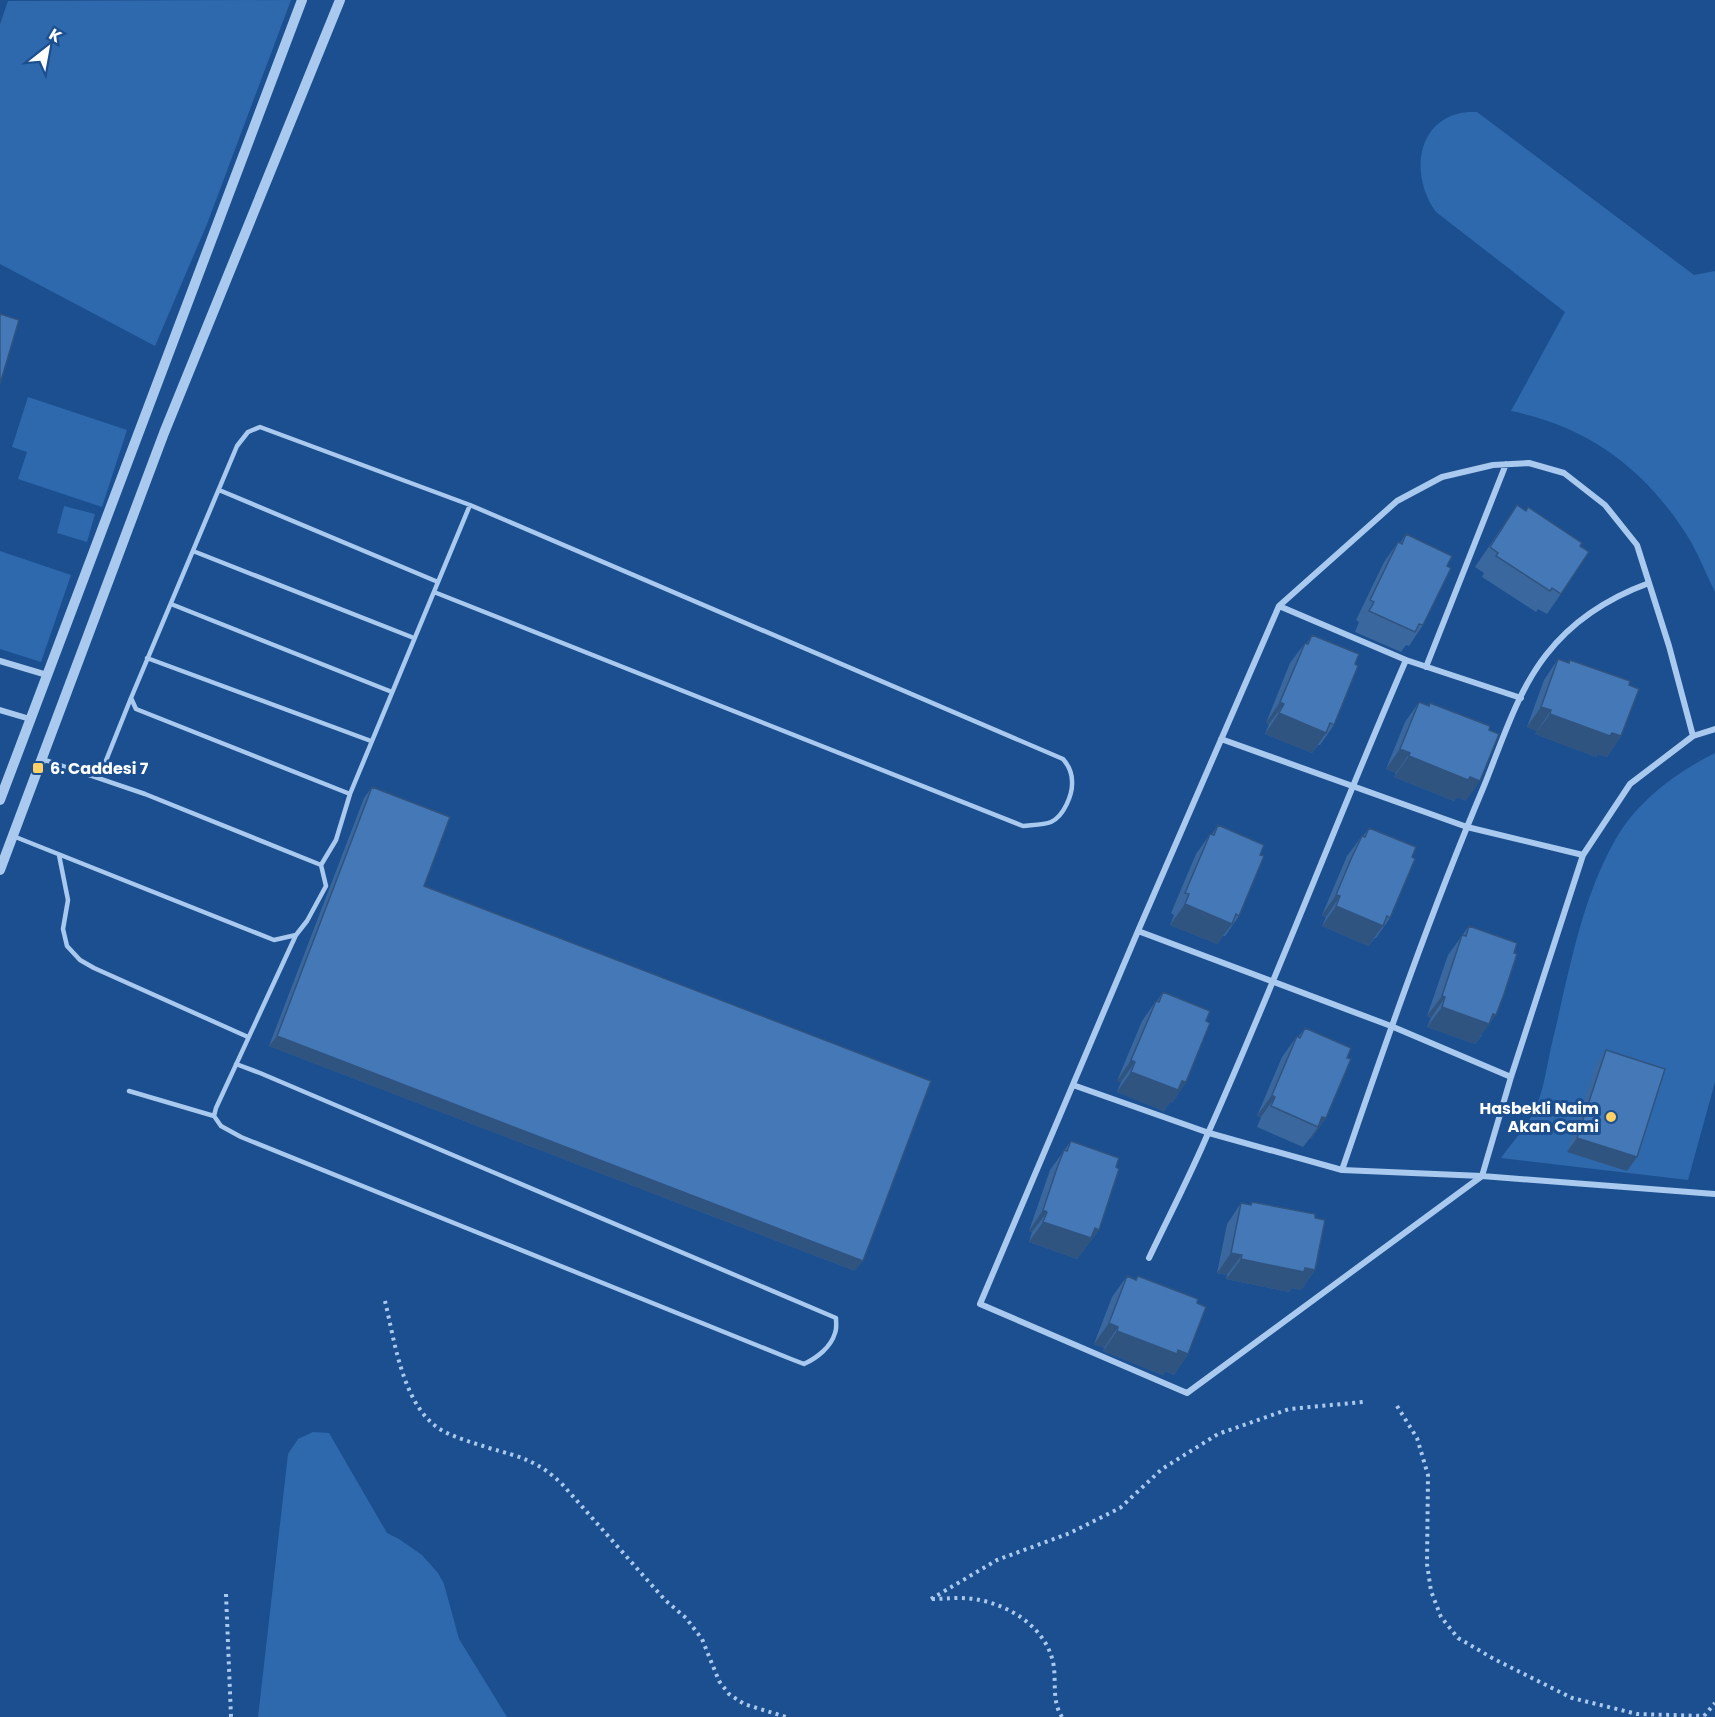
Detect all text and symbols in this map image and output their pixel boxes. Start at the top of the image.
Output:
north arrow [18,18,78,78]
text: K [45,23,66,48]
place label: 6. Caddesi 7 [50,757,149,780]
marker: 6. Caddesi 7 [31,761,45,775]
place label: Hasbekli Naim Akan Cami [1480,1097,1599,1138]
marker: Hasbekli Naim Akan Cami [1604,1110,1618,1124]

